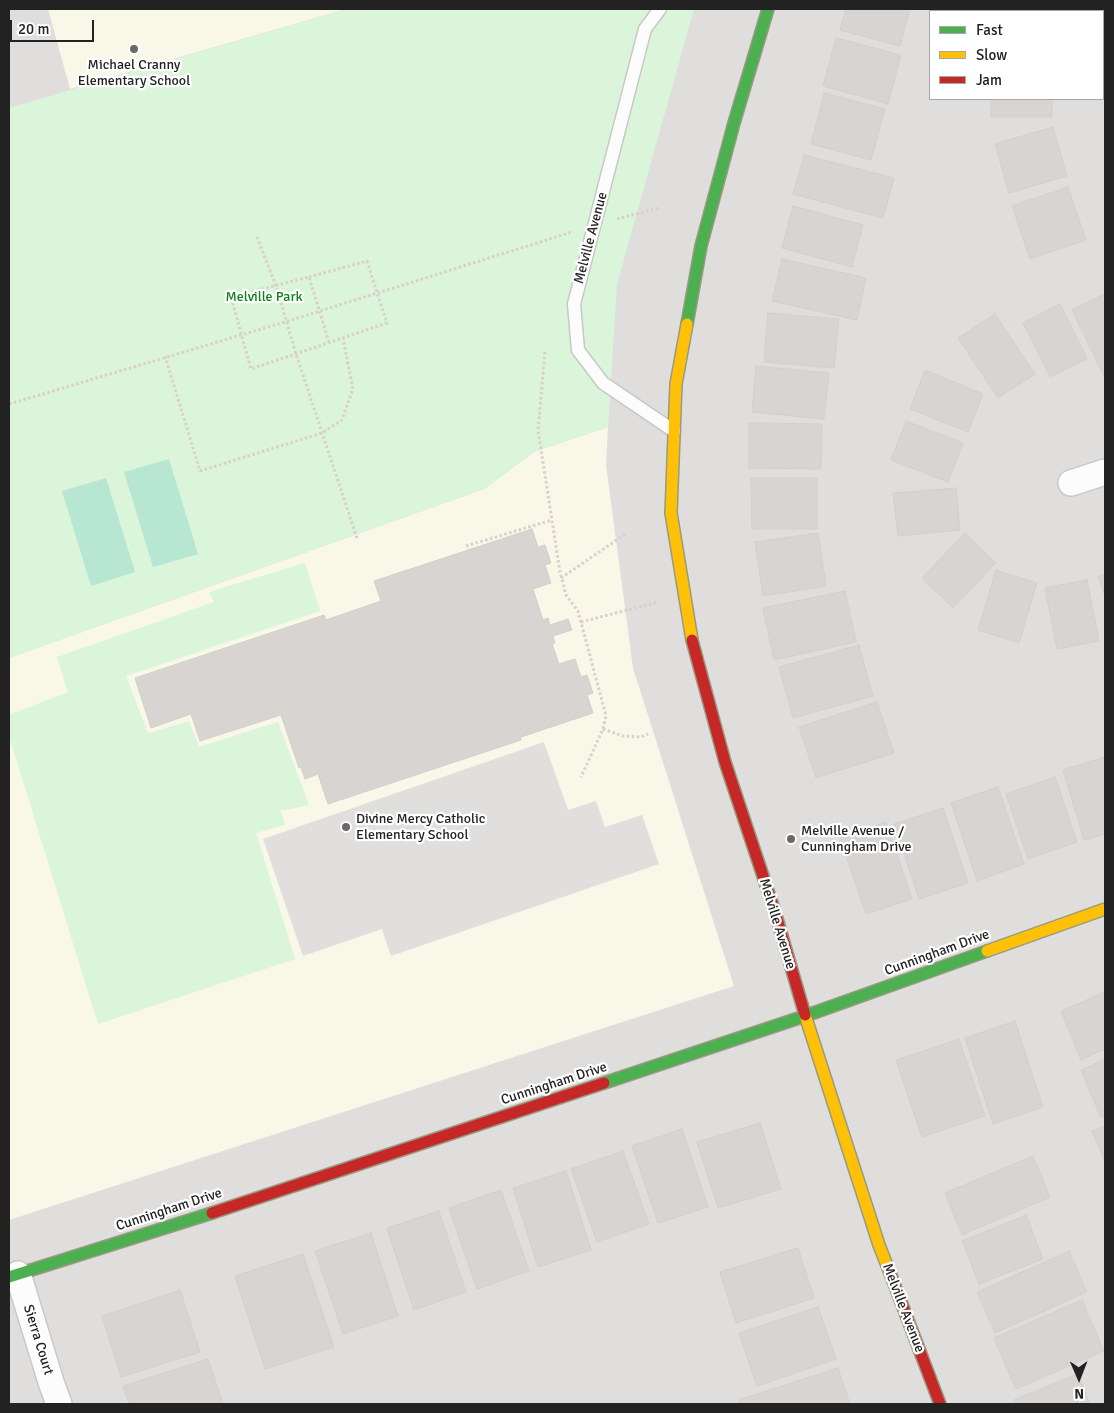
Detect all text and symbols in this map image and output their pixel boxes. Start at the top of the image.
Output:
scale bar [12,10,96,42]
legend [929,10,1104,100]
text: 20 m [18,20,49,38]
text: Fast [976,21,1003,39]
marker: Michael Cranny Elementary School [128,43,140,55]
text: Slow [976,46,1007,64]
place label: Michael Cranny Elementary School [78,57,190,90]
text: Jam [976,71,1002,89]
street label: Melville Avenue [571,190,611,286]
park label: Melville Park [225,289,303,305]
place label: Divine Mercy Catholic Elementary School [356,811,485,844]
marker: Divine Mercy Catholic Elementary School [340,821,352,833]
place label: Melville Avenue / Cunningham Drive [801,823,911,856]
marker: Melville Avenue / Cunningham Drive [785,833,797,845]
street label: Melville Avenue [755,877,799,971]
street label: Cunningham Drive [882,926,992,980]
street label: Cunningham Drive [499,1059,609,1109]
street label: Cunningham Drive [114,1185,224,1235]
street label: Melville Avenue [878,1261,928,1355]
street label: Sierra Court [19,1303,57,1377]
north arrow [1054,1353,1104,1403]
text: N [1074,1385,1084,1402]

